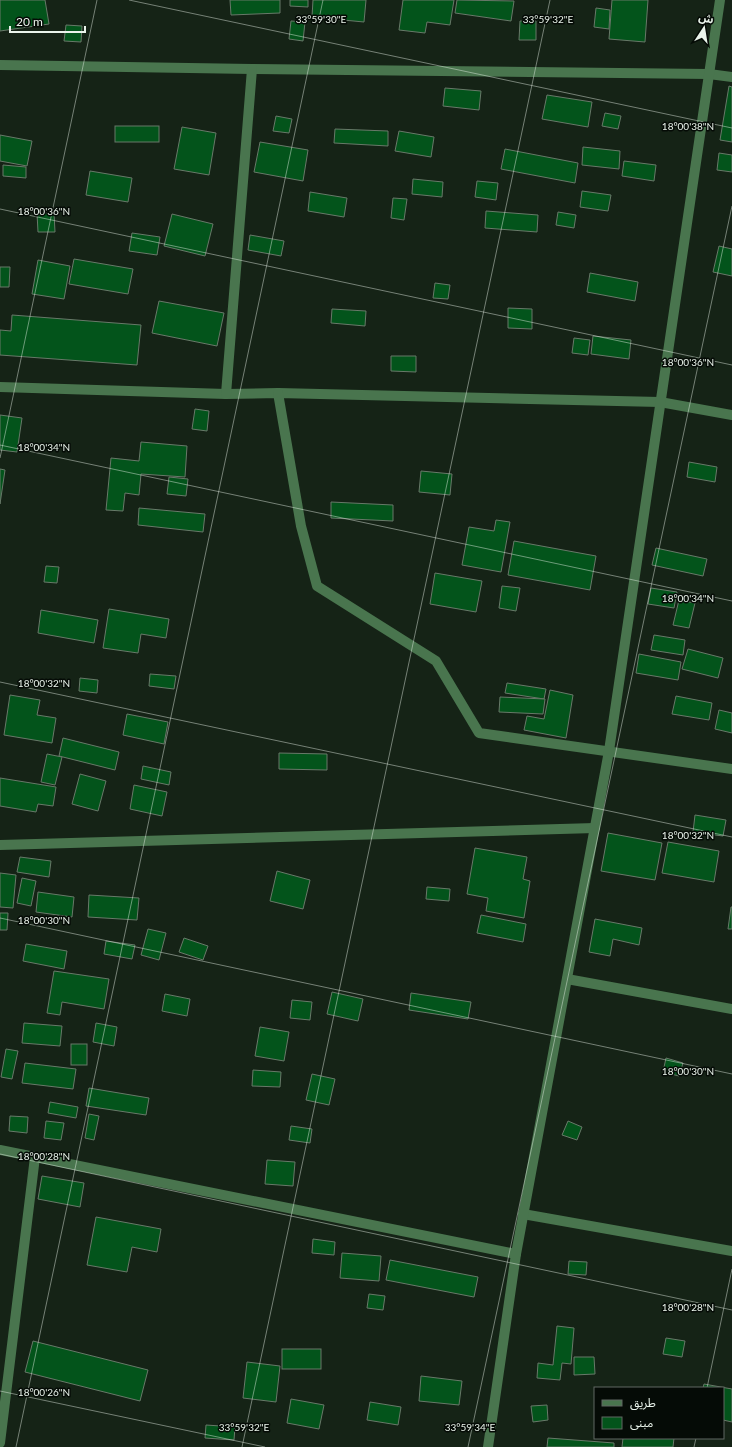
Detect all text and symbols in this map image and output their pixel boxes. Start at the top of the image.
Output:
scale bar [10,8,85,34]
north arrow [684,8,724,48]
text: ش [697,10,715,27]
text: 33°59'30"E [296,13,346,25]
text: 33°59'32"E [523,13,573,25]
text: 20 m [16,14,43,29]
text: 18°00'38"N [662,120,714,132]
text: 18°00'36"N [18,205,70,217]
text: 18°00'36"N [662,356,714,368]
text: 18°00'34"N [18,441,70,453]
text: 18°00'34"N [662,592,714,604]
text: 18°00'32"N [18,677,70,689]
text: 18°00'32"N [662,829,714,841]
text: 18°00'30"N [18,914,70,926]
text: 18°00'30"N [662,1065,714,1077]
text: 18°00'28"N [18,1150,70,1162]
text: 18°00'28"N [662,1301,714,1313]
text: 18°00'26"N [18,1386,70,1398]
legend [594,1387,724,1439]
text: طريق [630,1395,656,1411]
text: مبنى [630,1415,653,1430]
text: 33°59'32"E [219,1421,269,1433]
text: 33°59'34"E [445,1421,495,1433]

